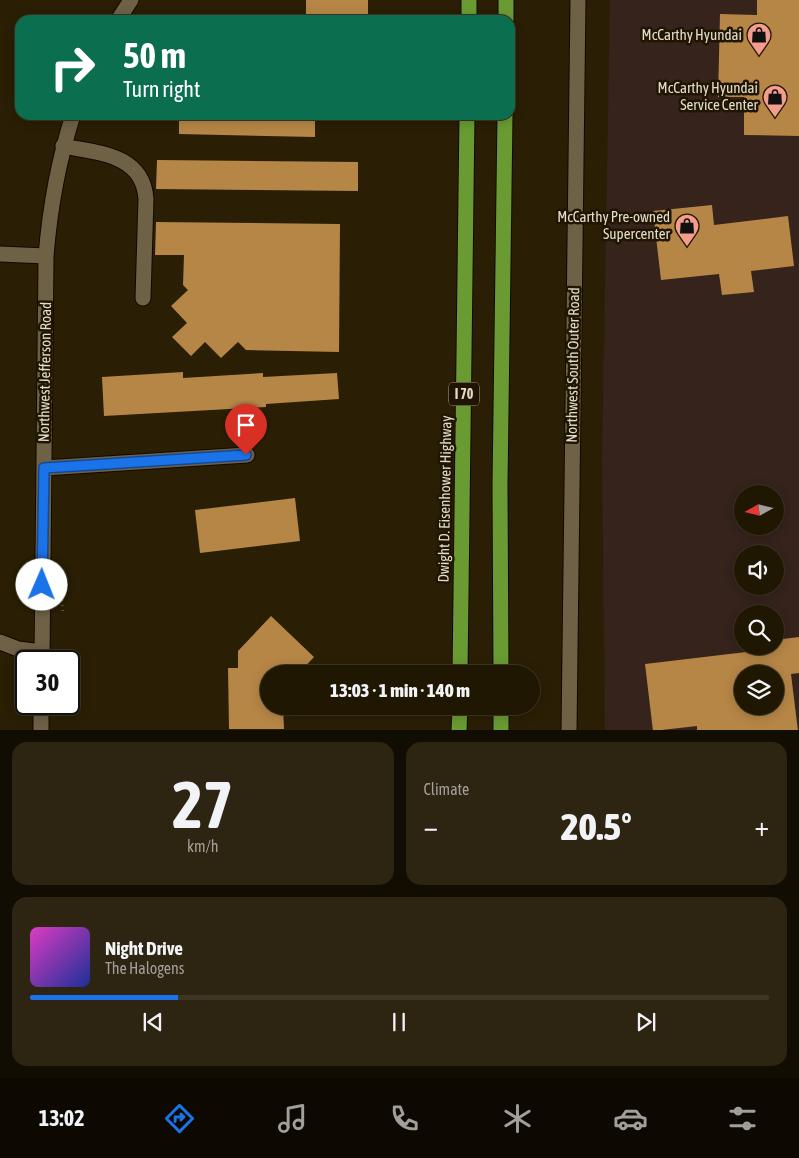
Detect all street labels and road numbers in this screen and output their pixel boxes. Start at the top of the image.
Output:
street label: Northwest South Outer Road [563,287,582,443]
street label: Northwest Jefferson Road [35,302,54,442]
road number: I 70 [449,382,479,406]
street label: Dwight D. Eisenhower Highway [435,415,454,583]

